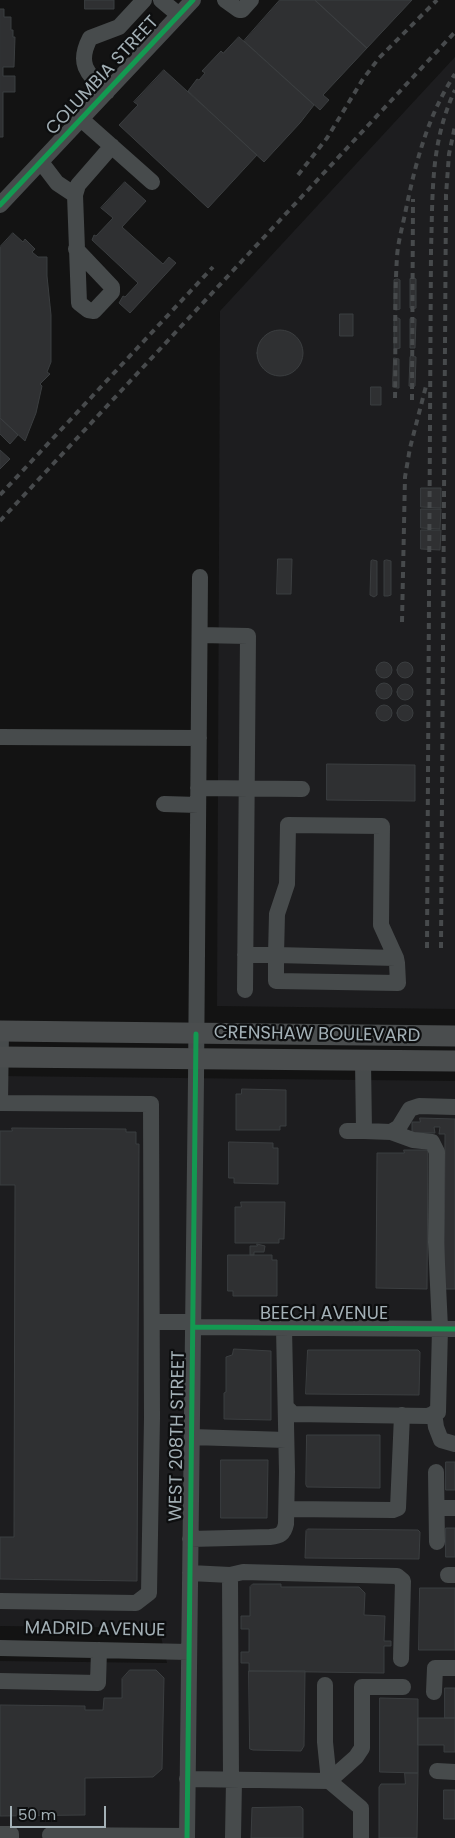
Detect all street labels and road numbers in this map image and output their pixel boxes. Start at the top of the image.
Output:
street label: COLUMBIA STREET [42,12,164,140]
street label: CRENSHAW BOULEVARD [214,1022,420,1048]
street label: BEECH AVENUE [260,1303,388,1325]
street label: WEST 208TH STREET [166,1350,190,1522]
street label: MADRID AVENUE [24,1618,166,1642]

